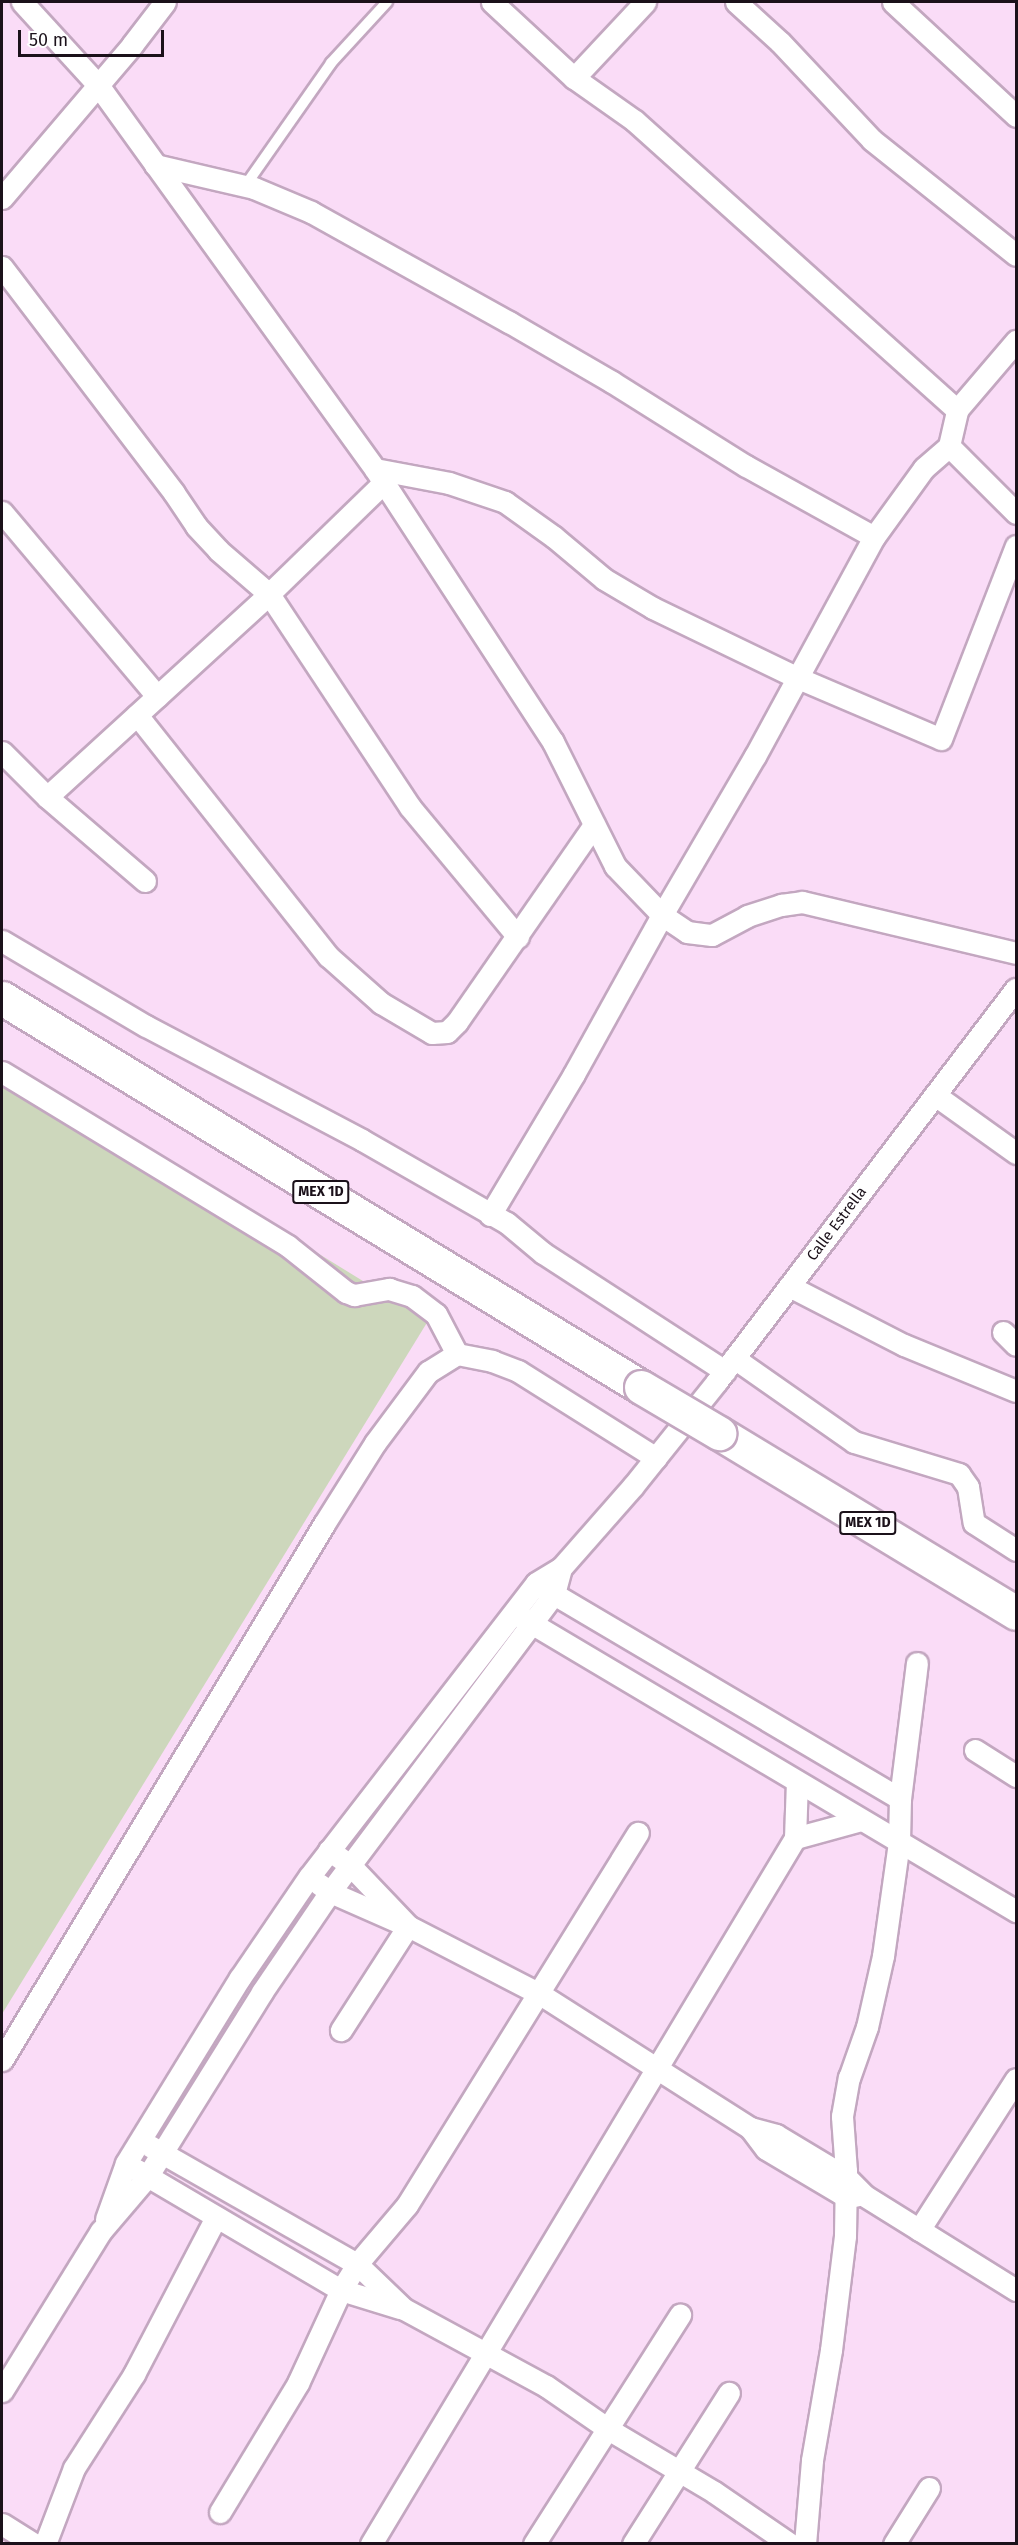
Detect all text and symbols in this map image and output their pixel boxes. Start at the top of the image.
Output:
scale bar [21,18,166,56]
text: 50 m [29,29,68,51]
road number: MEX 1D [291,1181,351,1203]
street label: Calle Estrella [803,1183,871,1265]
road number: MEX 1D [838,1512,898,1534]

